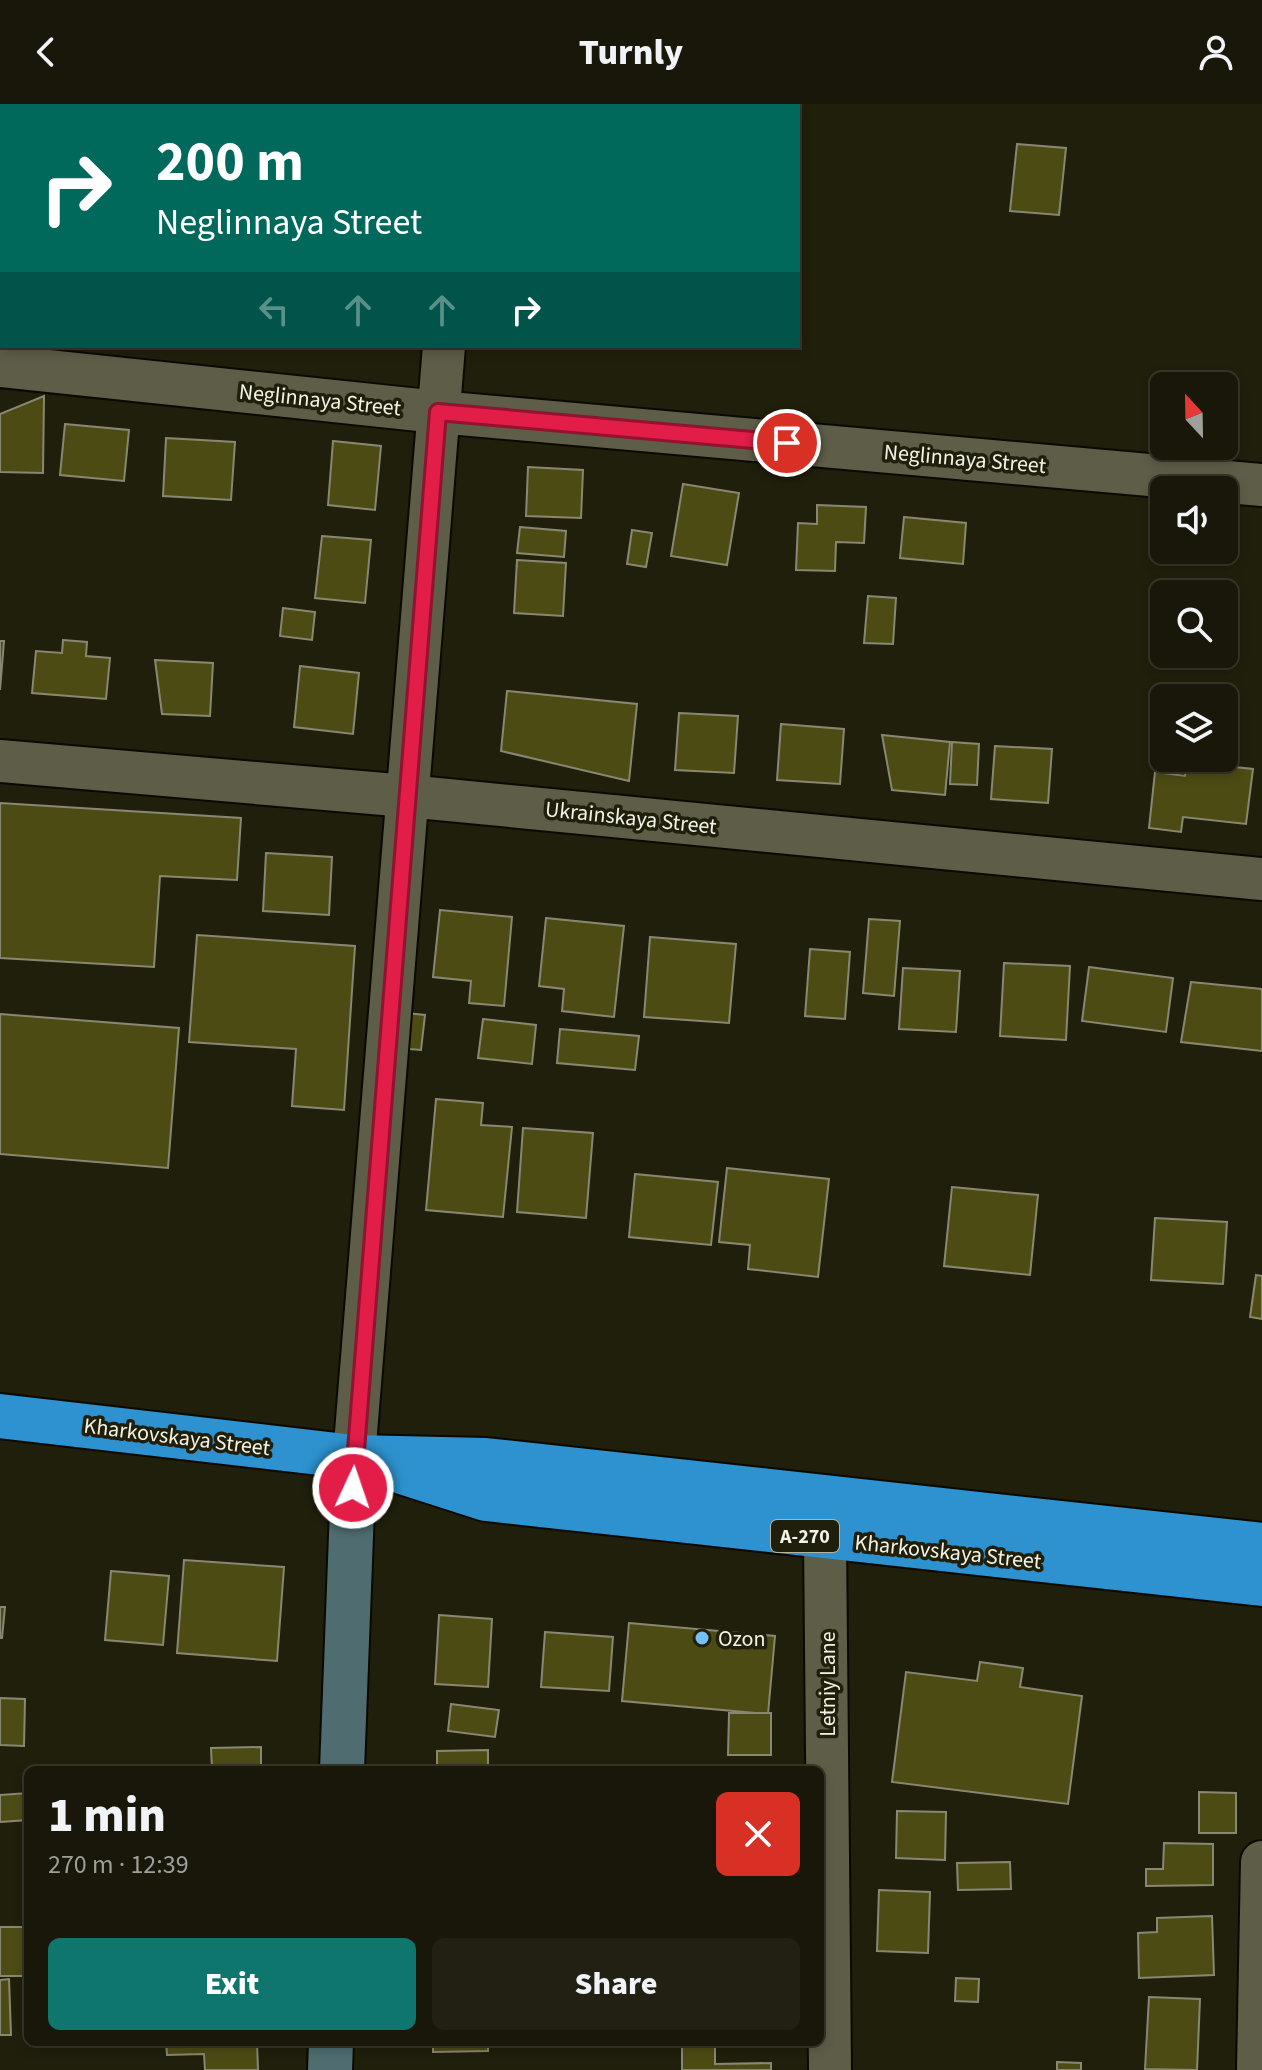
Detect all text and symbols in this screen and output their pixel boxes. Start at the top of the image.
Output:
text: Turnly [579,27,683,78]
icon: back [24,30,68,74]
icon: person [1194,30,1238,74]
text: 200 m [156,123,304,202]
icon: right [24,136,128,240]
text: Neglinnaya Street [156,197,422,248]
icon: left [252,288,296,332]
icon: ahead [336,288,380,332]
icon: ahead [420,288,464,332]
icon: right [504,288,548,332]
north arrow [1150,372,1238,460]
map controls [1150,372,1238,772]
street label: Neglinnaya Street [237,376,403,424]
pin [753,409,821,477]
icon: arrive [765,421,809,465]
street label: Neglinnaya Street [883,436,1048,482]
button: sound [1150,476,1238,564]
button: search [1150,580,1238,668]
button: layers [1150,684,1238,772]
street label: Ukrainskaya Street [544,793,719,843]
street label: Kharkovskaya Street [82,1410,272,1464]
position arrow [311,1446,395,1530]
road number: А-270 [771,1520,839,1552]
street label: Kharkovskaya Street [853,1526,1043,1578]
place label: Ozon [718,1623,766,1655]
marker: Ozon [693,1629,711,1647]
street label: Letniy Lane [812,1631,844,1737]
text: 1 min [48,1782,166,1850]
button: close [716,1792,800,1876]
text: 270 m · 12:39 [48,1846,189,1883]
button: Exit [48,1938,416,2030]
button: Share [432,1938,800,2030]

